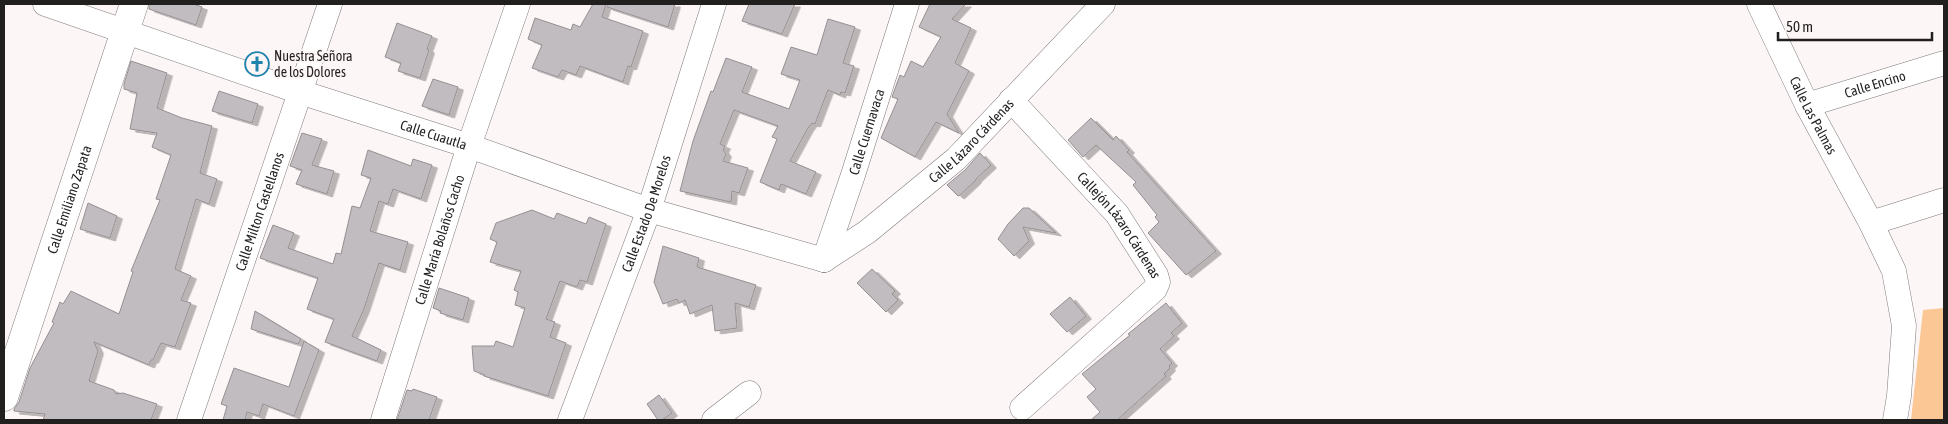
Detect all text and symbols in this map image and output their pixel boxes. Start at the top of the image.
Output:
scale bar [1778,10,1932,42]
text: 50 m [1786,18,1813,35]
place label: Nuestra Señora de los Dolores [274,48,353,80]
church icon: Nuestra Señora de los Dolores [244,51,270,77]
street label: Calle Encino [1842,67,1907,101]
street label: Calle Las Palmas [1787,74,1840,157]
street label: Calle Cuernavaca [846,87,888,177]
street label: Calle Lázaro Cárdenas [926,95,1017,186]
street label: Calle Cuautla [398,117,469,153]
street label: Calle Emiliano Zapata [44,143,95,256]
street label: Calle Milton Castellanos [232,150,287,273]
street label: Calle Estado De Morelos [618,153,674,274]
street label: Callejón Lázaro Cárdenas [1074,169,1164,280]
street label: Calle María Bolaños Cacho [412,173,467,307]

